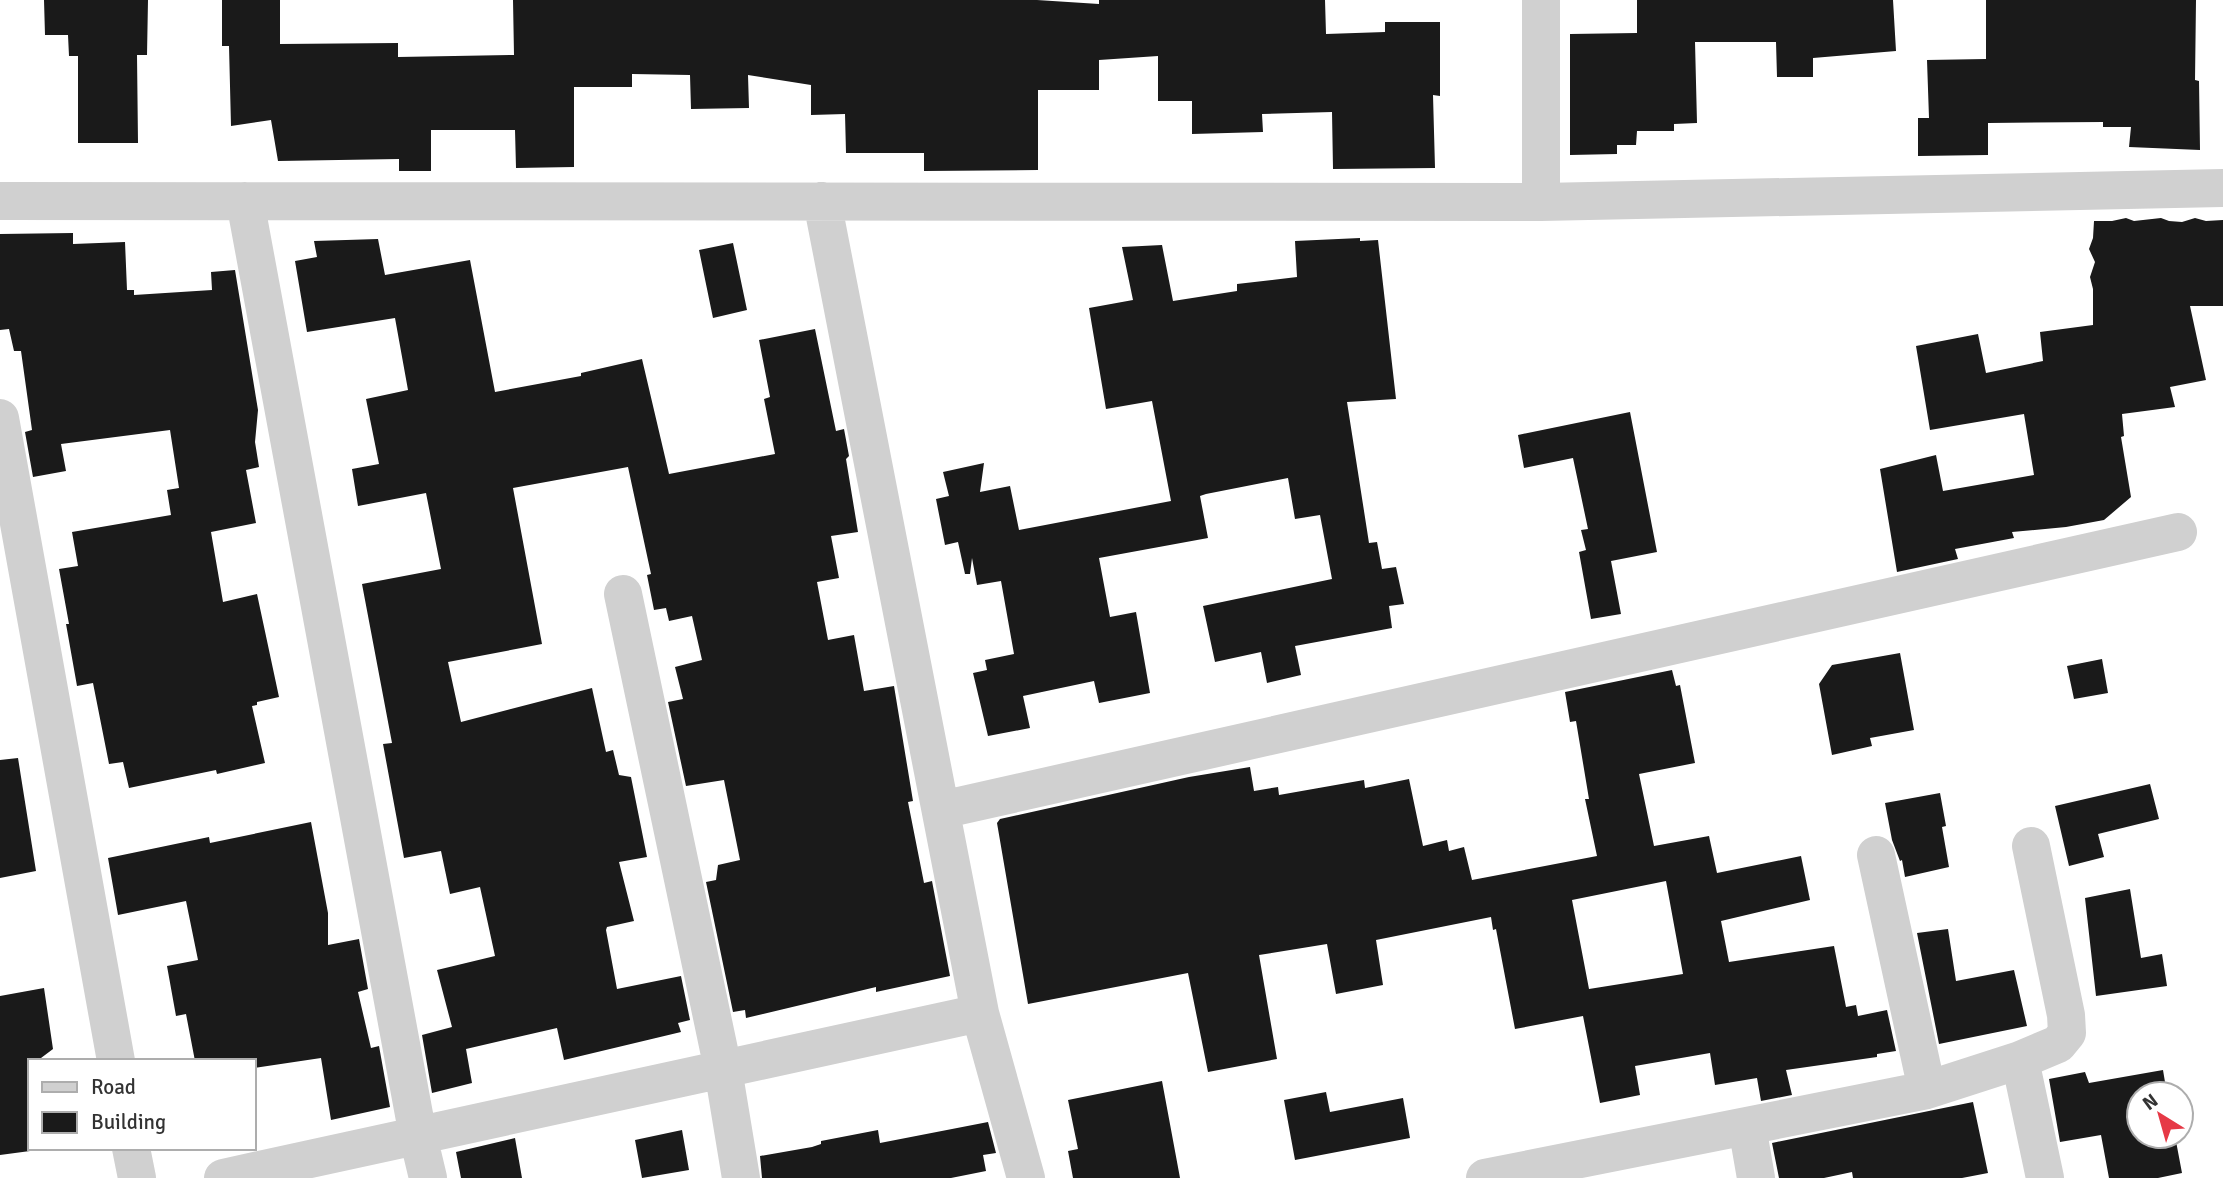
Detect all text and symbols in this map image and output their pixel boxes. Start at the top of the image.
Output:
legend [28,1059,256,1150]
text: Road [91,1074,136,1100]
north arrow [2125,1080,2195,1150]
text: N [2138,1089,2163,1116]
text: Building [91,1109,166,1135]

